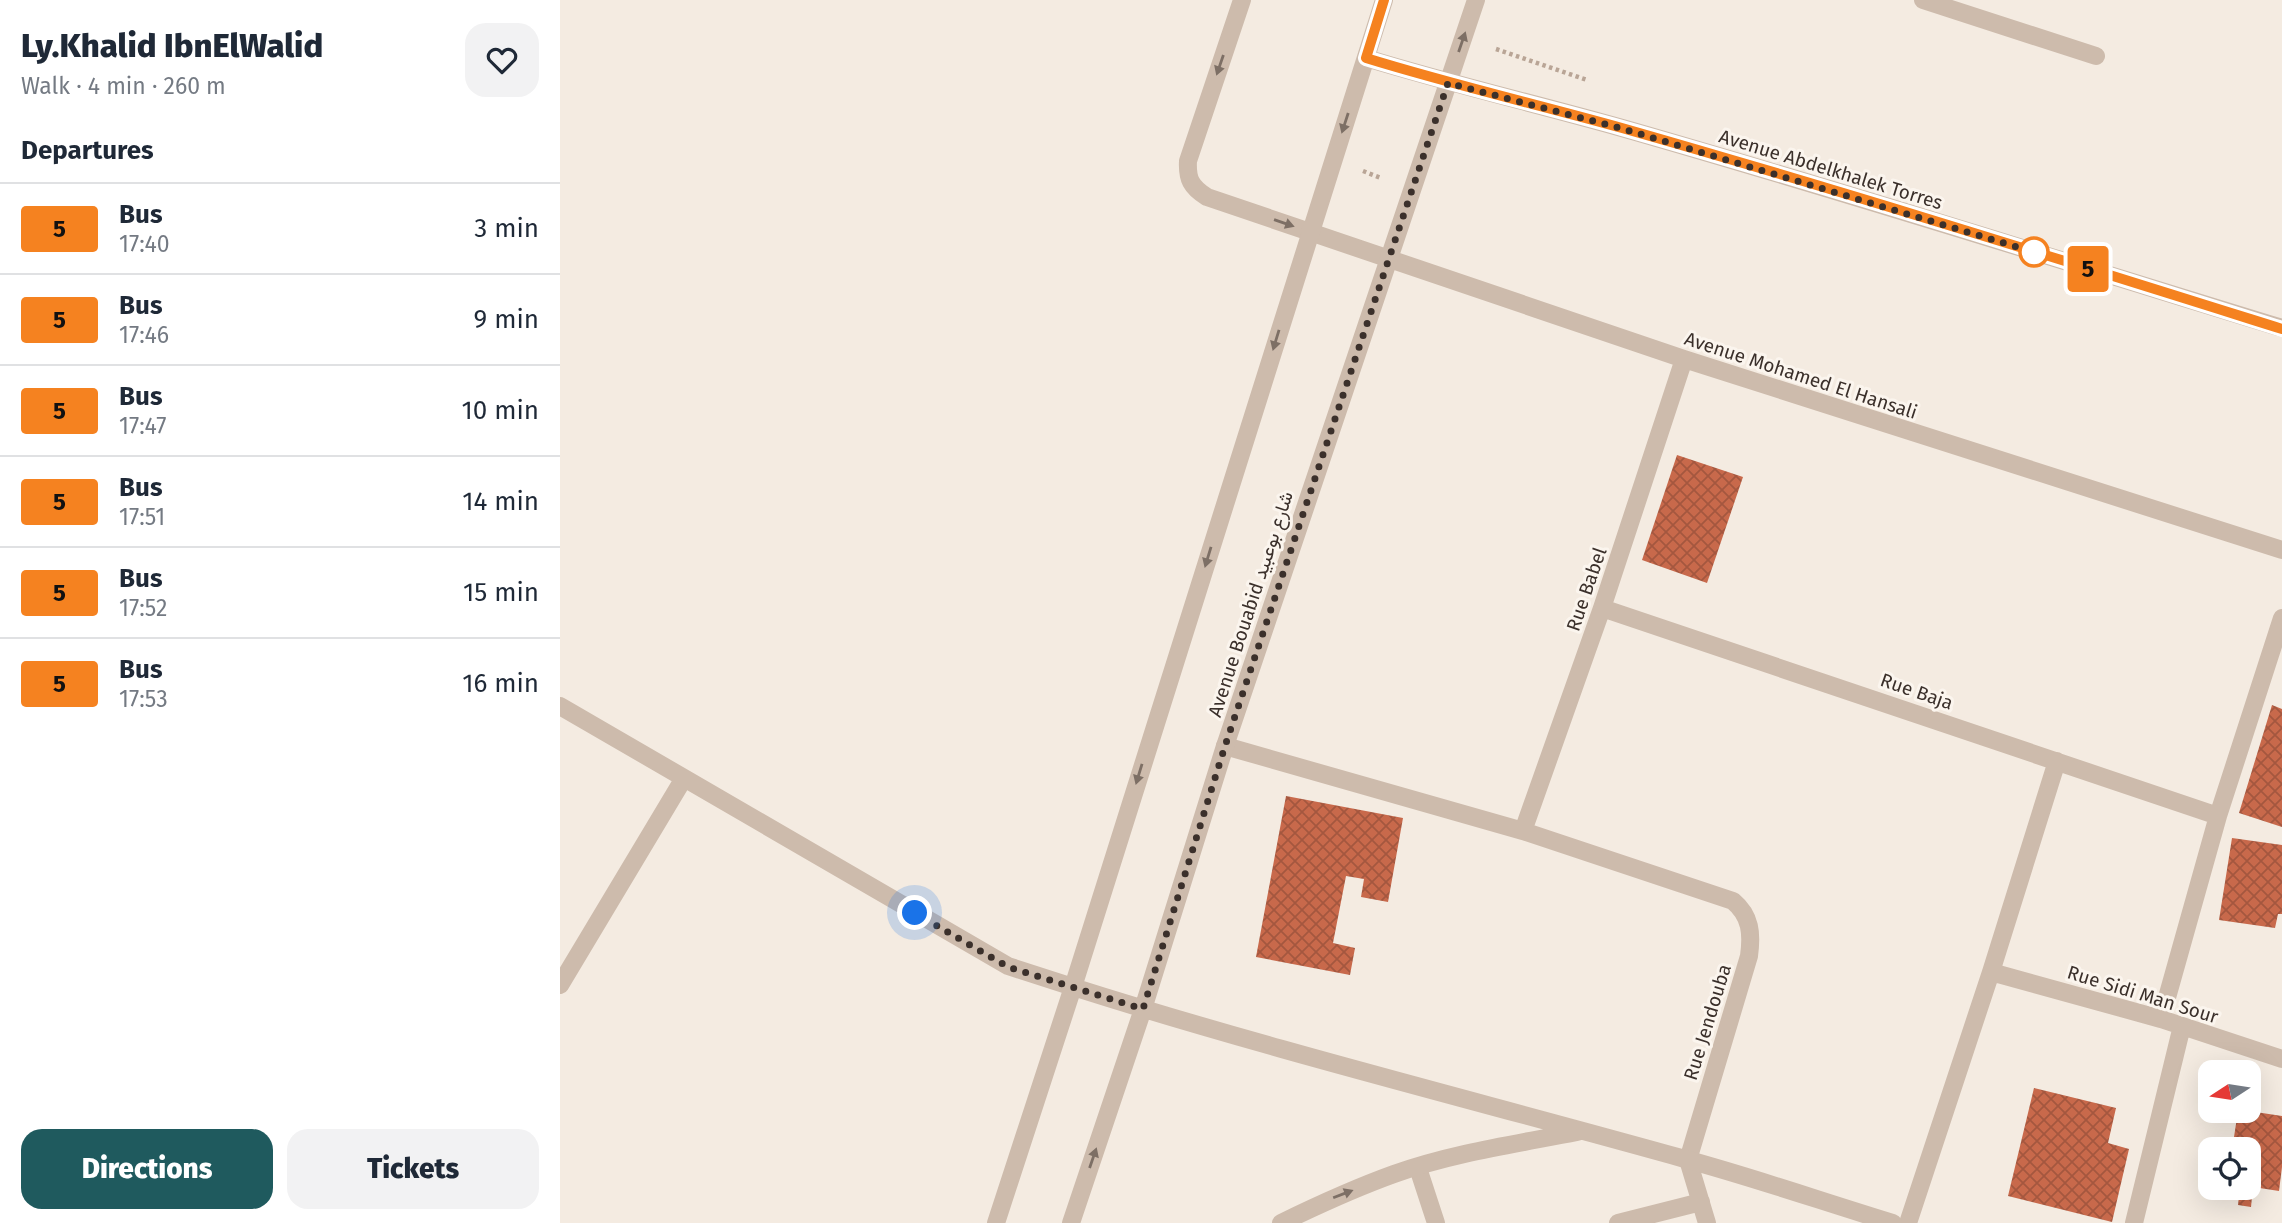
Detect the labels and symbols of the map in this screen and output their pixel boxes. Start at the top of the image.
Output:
one-way arrow [1457,31,1468,52]
one-way arrow [1214,54,1225,75]
one-way arrow [1339,113,1349,134]
street label: Avenue Abdelkhalek Torres [1716,125,1945,214]
one-way arrow [1274,218,1295,229]
unlabelled marker [2019,237,2049,267]
line badge: 5 [2065,246,2111,292]
street label: Avenue Mohamed El Hansali [1682,327,1920,424]
one-way arrow [1270,330,1280,351]
street label: Avenue Bouabid شارع بوعبيد [1203,488,1299,720]
street label: Rue Babel [1561,544,1612,634]
one-way arrow [1202,547,1212,568]
street label: Rue Baja [1877,668,1956,715]
one-way arrow [1134,764,1144,785]
your location [897,895,932,930]
street label: Rue Jendouba [1679,961,1736,1083]
street label: Rue Sidi Man Sour [2065,961,2222,1029]
north arrow [2198,1060,2261,1124]
one-way arrow [1088,1148,1099,1169]
one-way arrow [1332,1189,1353,1200]

